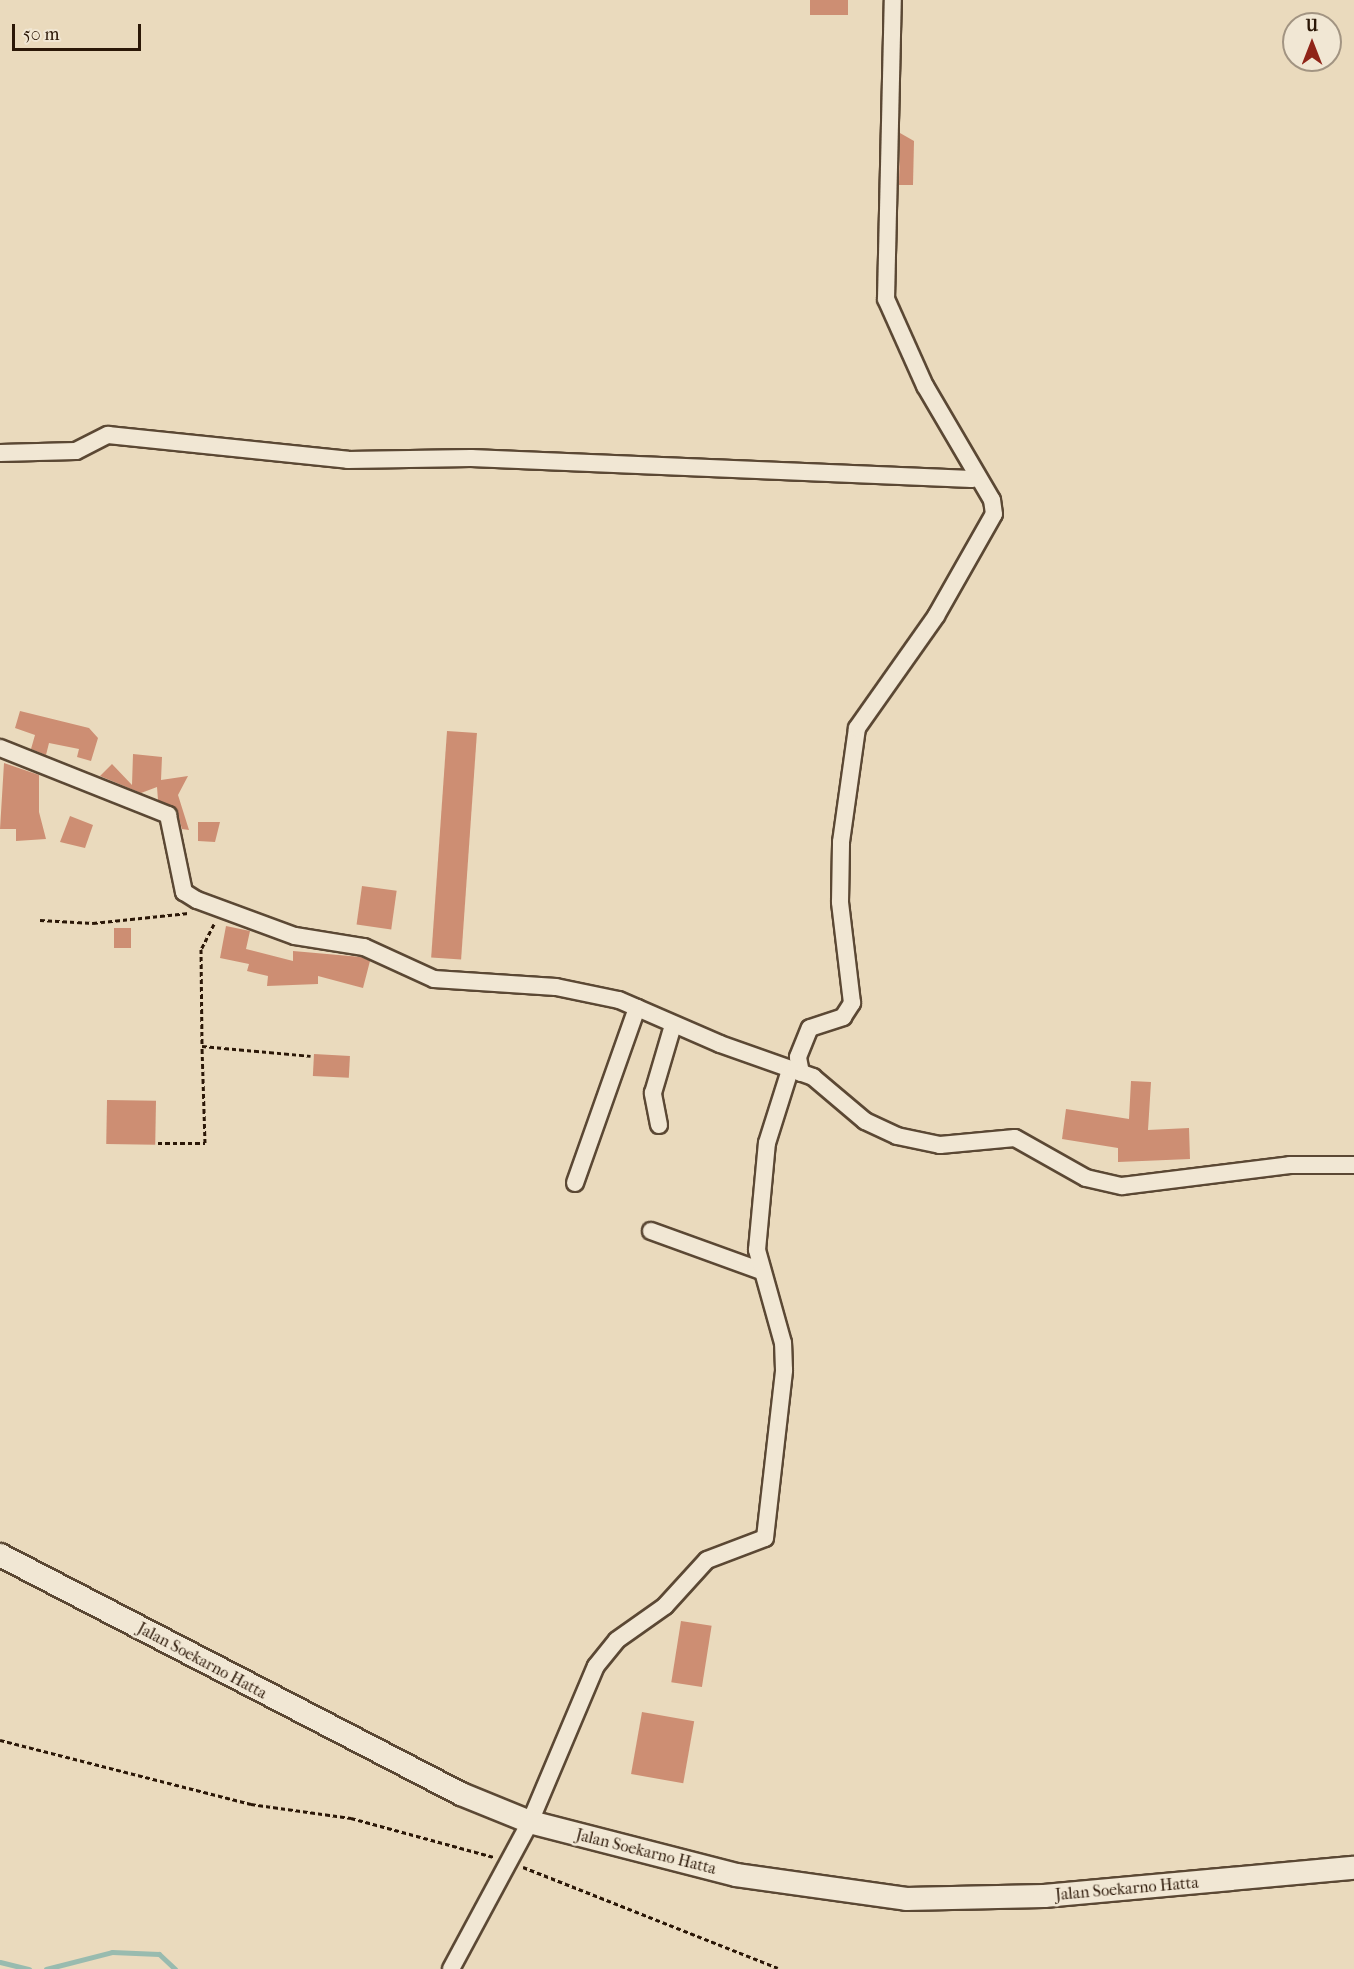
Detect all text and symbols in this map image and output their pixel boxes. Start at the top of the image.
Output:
scale bar [15,12,144,50]
north arrow [1282,12,1342,72]
text: U [1306,16,1318,35]
text: 50 m [23,24,59,45]
street label: Jalan Soekarno Hatta [134,1619,270,1703]
street label: Jalan Soekarno Hatta [574,1825,718,1879]
street label: Jalan Soekarno Hatta [1054,1873,1200,1905]

